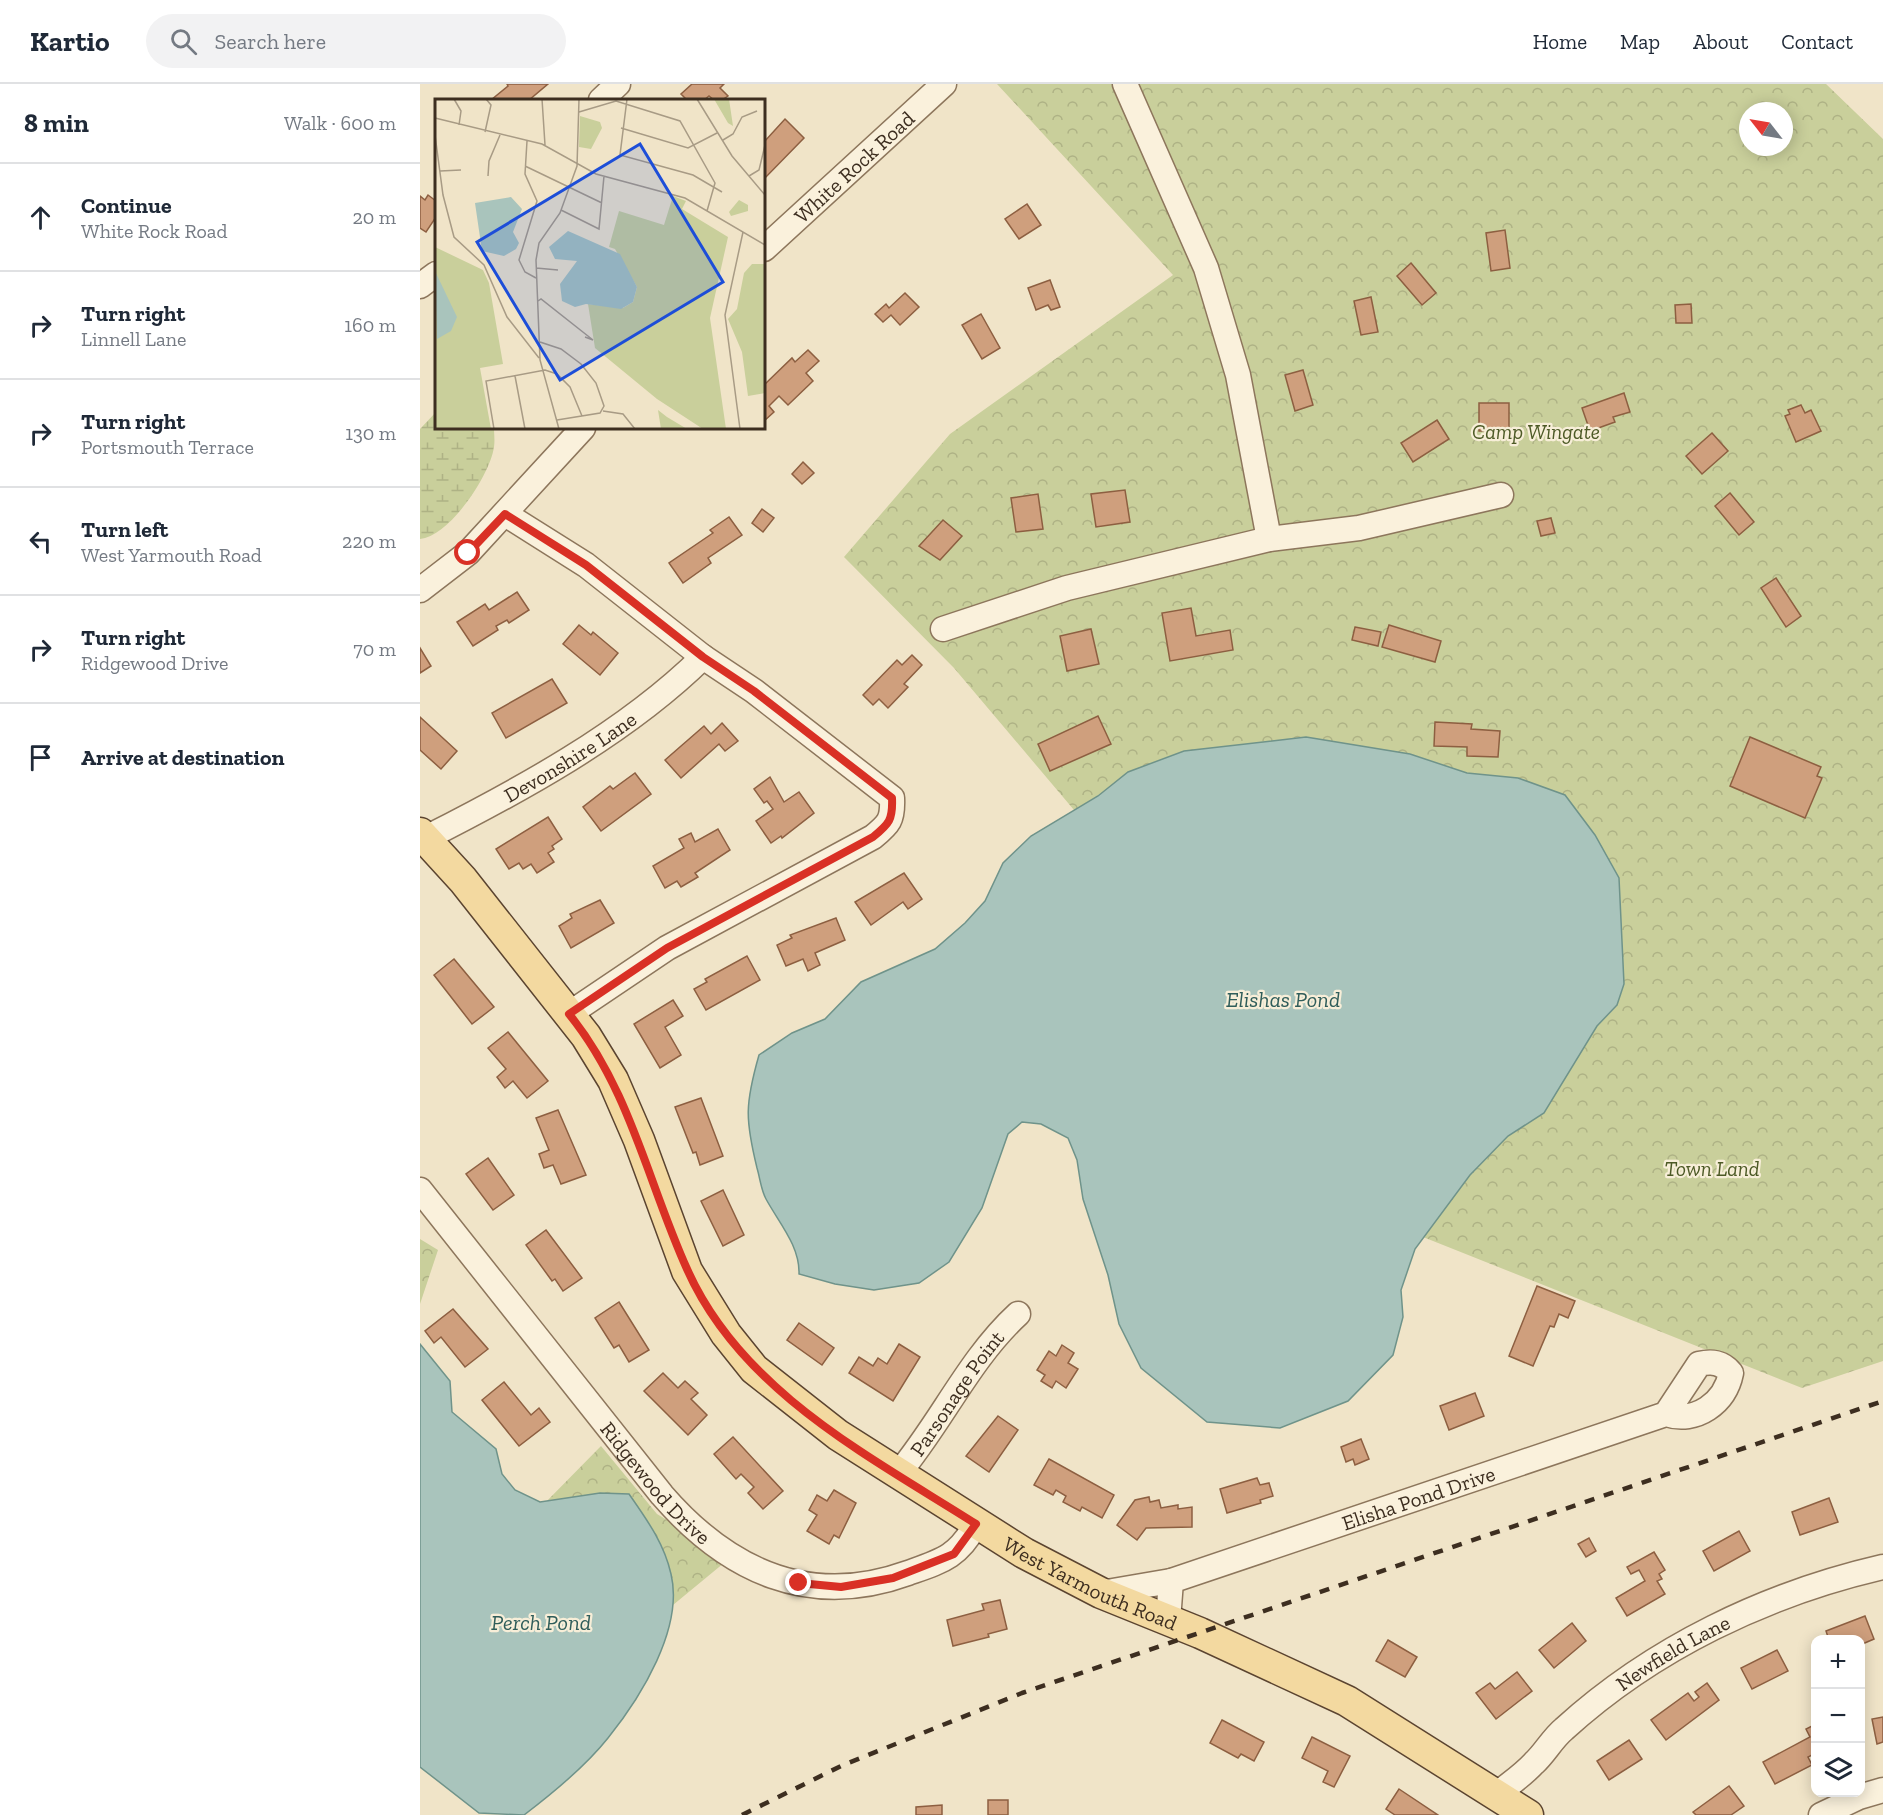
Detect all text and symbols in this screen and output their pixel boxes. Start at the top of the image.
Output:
search box [146,14,566,68]
text: Kartio [30,25,110,58]
icon: search [167,25,200,58]
text: Search here [215,28,326,55]
text: Home [1533,29,1587,54]
text: Map [1620,29,1660,54]
text: About [1693,29,1748,54]
text: Contact [1781,29,1853,54]
inset map [435,99,765,429]
north arrow [1739,102,1793,156]
street label: White Rock Road [789,105,919,228]
text: 8 min [24,107,89,139]
text: Walk · 600 m [284,111,396,135]
text: Continue [81,192,172,219]
icon: ahead [24,201,57,234]
text: 20 m [352,205,396,229]
text: White Rock Road [81,219,227,243]
text: Turn right [81,300,185,327]
icon: right [24,309,57,342]
text: 160 m [344,313,396,337]
text: Linnell Lane [81,327,186,351]
text: Turn right [81,408,185,435]
icon: right [24,417,57,450]
park label: Camp Wingate [1472,419,1600,444]
text: 130 m [345,421,396,445]
text: Portsmouth Terrace [81,435,254,459]
text: Turn left [81,516,168,543]
icon: left [24,525,57,558]
text: 220 m [342,529,396,553]
route start [454,539,480,565]
text: West Yarmouth Road [81,543,262,567]
text: Turn right [81,624,185,651]
icon: right [24,633,57,666]
text: 70 m [353,637,396,661]
text: Ridgewood Drive [81,651,228,675]
street label: Devonshire Lane [499,706,641,807]
icon: arrive [24,741,57,774]
text: Arrive at destination [81,744,284,771]
water label: Elishas Pond [1226,986,1340,1013]
park label: Town Land [1664,1156,1760,1181]
street label: Parsonage Point [904,1325,1009,1461]
street label: Ridgewood Drive [596,1416,716,1549]
street label: Elisha Pond Drive [1338,1460,1498,1535]
street label: West Yarmouth Road [999,1531,1182,1635]
route end [785,1569,811,1595]
water label: Perch Pond [491,1609,591,1636]
street label: Newfield Lane [1611,1609,1734,1695]
map controls [1811,1635,1865,1797]
button: + [1811,1635,1865,1689]
button: − [1811,1689,1865,1743]
button: layers [1811,1743,1865,1797]

